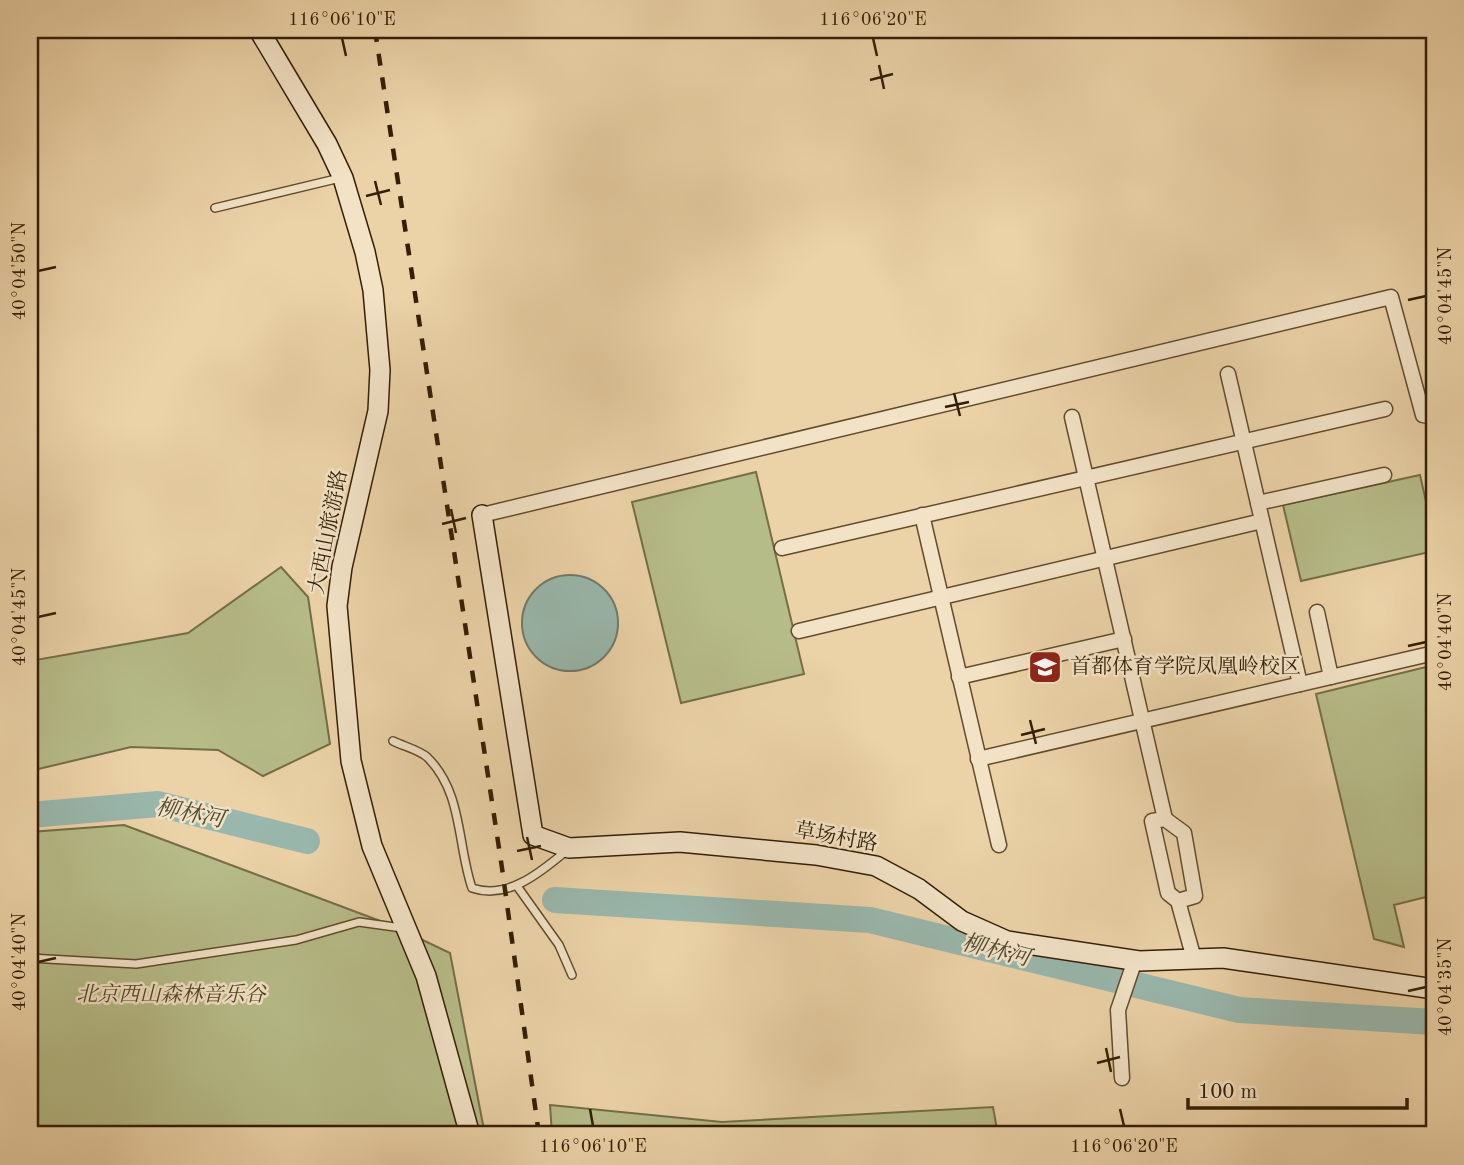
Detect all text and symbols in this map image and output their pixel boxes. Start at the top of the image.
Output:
text: 116°06'10"E [288,11,396,29]
text: 116°06'20"E [819,11,927,29]
text: 40°04'50"N [11,222,29,320]
text: 40°04'45"N [1437,247,1455,345]
street label: 大西山旅游路 [305,468,351,596]
text: 40°04'45"N [11,568,29,666]
text: 40°04'40"N [1437,593,1455,691]
school or university icon: 首都体育学院凤凰岭校区 [1026,648,1064,686]
place label: 首都体育学院凤凰岭校区 [1070,655,1301,678]
water label: 柳林河 [154,794,230,833]
street label: 草场村路 [793,818,880,856]
text: 40°04'40"N [11,913,29,1011]
water label: 柳林河 [960,930,1037,971]
text: 40°04'35"N [1437,938,1455,1036]
park label: 北京西山森林音乐谷 [77,983,267,1006]
scale bar [1188,1067,1406,1111]
text: 100 m [1198,1082,1257,1103]
text: 116°06'10"E [539,1138,647,1156]
text: 116°06'20"E [1070,1138,1178,1156]

